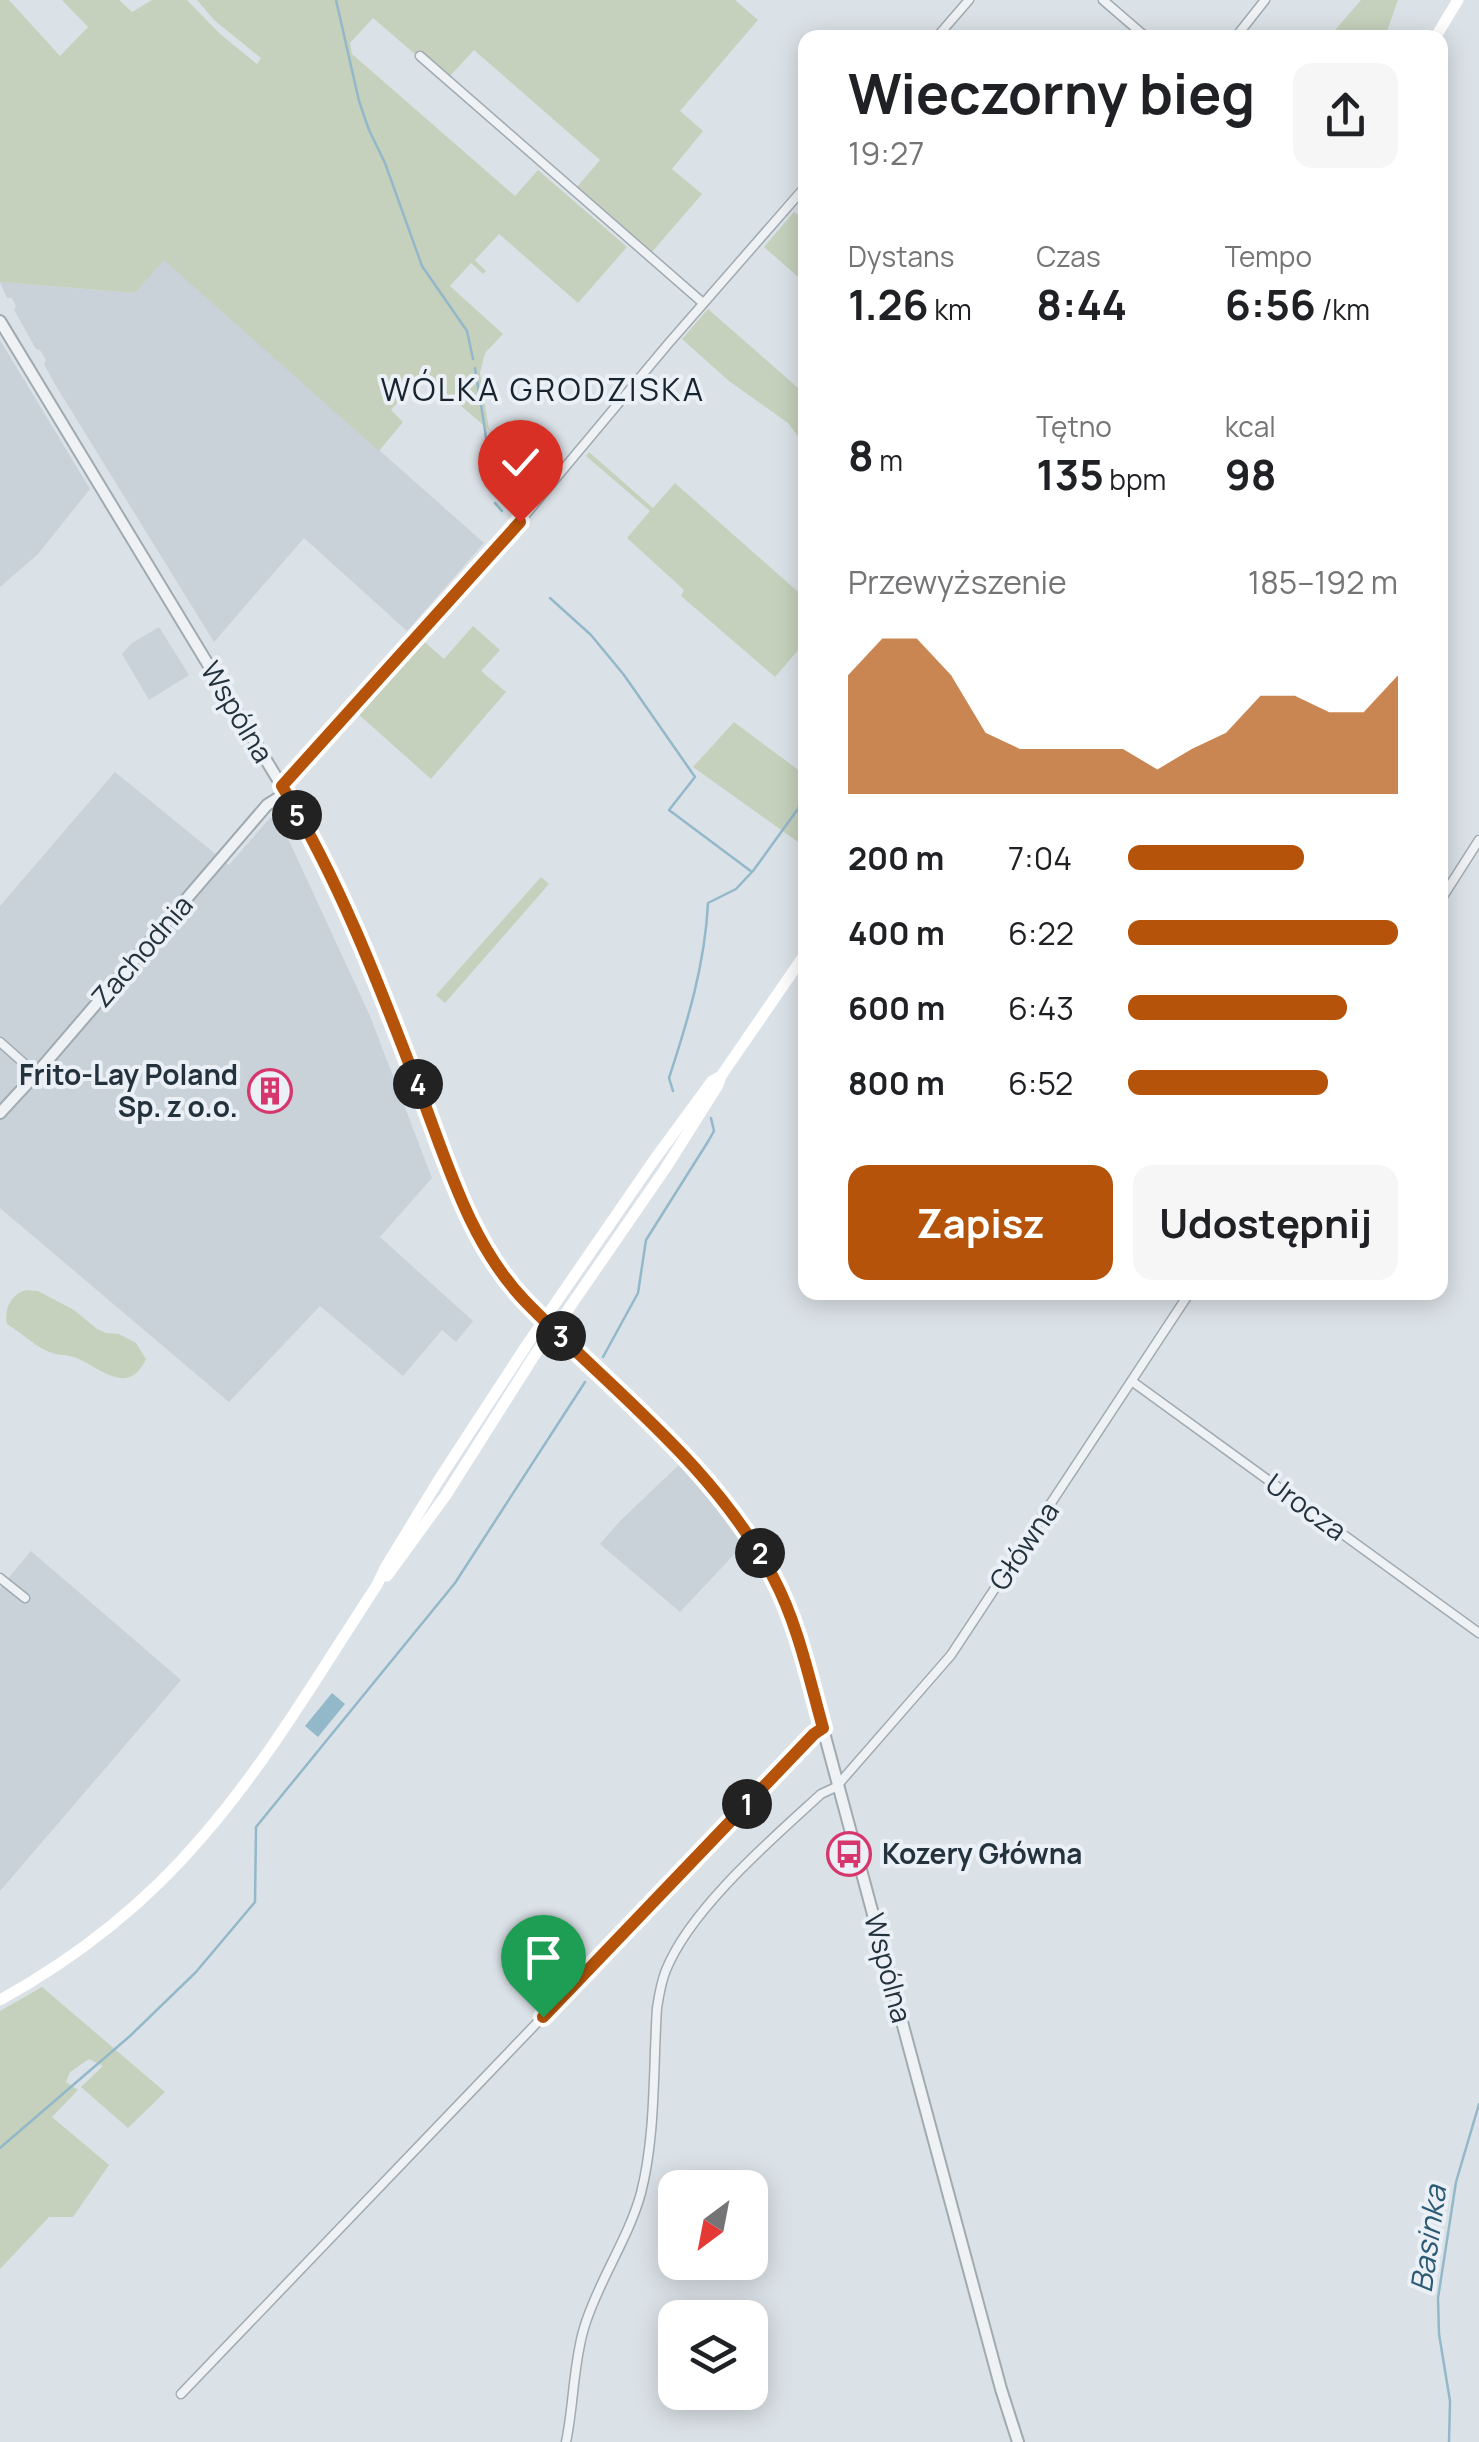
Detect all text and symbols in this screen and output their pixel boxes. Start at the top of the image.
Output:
text: Wieczorny bieg [848,55,1255,131]
button: share [1293,63,1398,168]
text: 19:27 [848,131,924,175]
text: Dystans [848,237,954,275]
text: Czas [1036,237,1101,275]
text: Tempo [1225,237,1312,275]
text: 1.26 [848,275,929,333]
text: 8:44 [1036,275,1127,333]
text: 6:56 [1225,275,1316,333]
text: km [929,290,972,328]
text: /km [1316,290,1370,328]
district label: WÓLKA GRODZISKA [380,367,706,411]
text: Tętno [1036,407,1112,445]
text: kcal [1225,407,1276,445]
pin [478,420,563,523]
text: 8 [848,426,874,484]
icon: check [493,435,548,490]
text: m [874,441,903,479]
text: 135 [1036,445,1104,503]
text: 98 [1225,445,1276,503]
text: bpm [1104,460,1166,498]
text: Przewyższenie [848,560,1067,604]
text: 185–192 m [1248,560,1398,604]
street label: Wspólna [193,654,283,769]
pin: 5 [272,790,322,840]
text: 5 [289,796,305,834]
text: 200 m [848,836,944,880]
text: 7:04 [1008,836,1072,880]
street label: Zachodnia [82,886,200,1014]
text: 400 m [848,911,945,955]
text: 6:22 [1008,911,1074,955]
text: 600 m [848,986,945,1030]
text: 6:43 [1008,986,1074,1030]
place label: Frito-Lay Poland Sp. z o.o. [19,1055,238,1125]
pin: 4 [393,1059,443,1109]
text: 800 m [848,1061,945,1105]
text: 6:52 [1008,1061,1073,1105]
text: 4 [409,1065,427,1103]
building icon: Frito-Lay Poland Sp. z o.o. [247,1068,293,1114]
button: Zapisz [848,1165,1113,1280]
button: Udostępnij [1133,1165,1398,1280]
pin: 3 [536,1311,586,1361]
text: 3 [553,1317,569,1355]
street label: Urocza [1259,1464,1355,1548]
street label: Główna [980,1494,1067,1597]
pin: 2 [735,1528,785,1578]
text: 2 [752,1534,768,1572]
pin: 1 [722,1779,772,1829]
text: 1 [741,1785,753,1823]
bus stop icon: Kozery Główna [826,1831,872,1877]
place label: Kozery Główna [882,1834,1082,1872]
street label: Wspólna [856,1909,922,2027]
pin [501,1915,586,2018]
icon: arrive [516,1930,571,1985]
north arrow [658,2170,768,2280]
map controls [658,2170,768,2410]
water label: Basinka [1400,2182,1455,2295]
button: layers [658,2300,768,2410]

